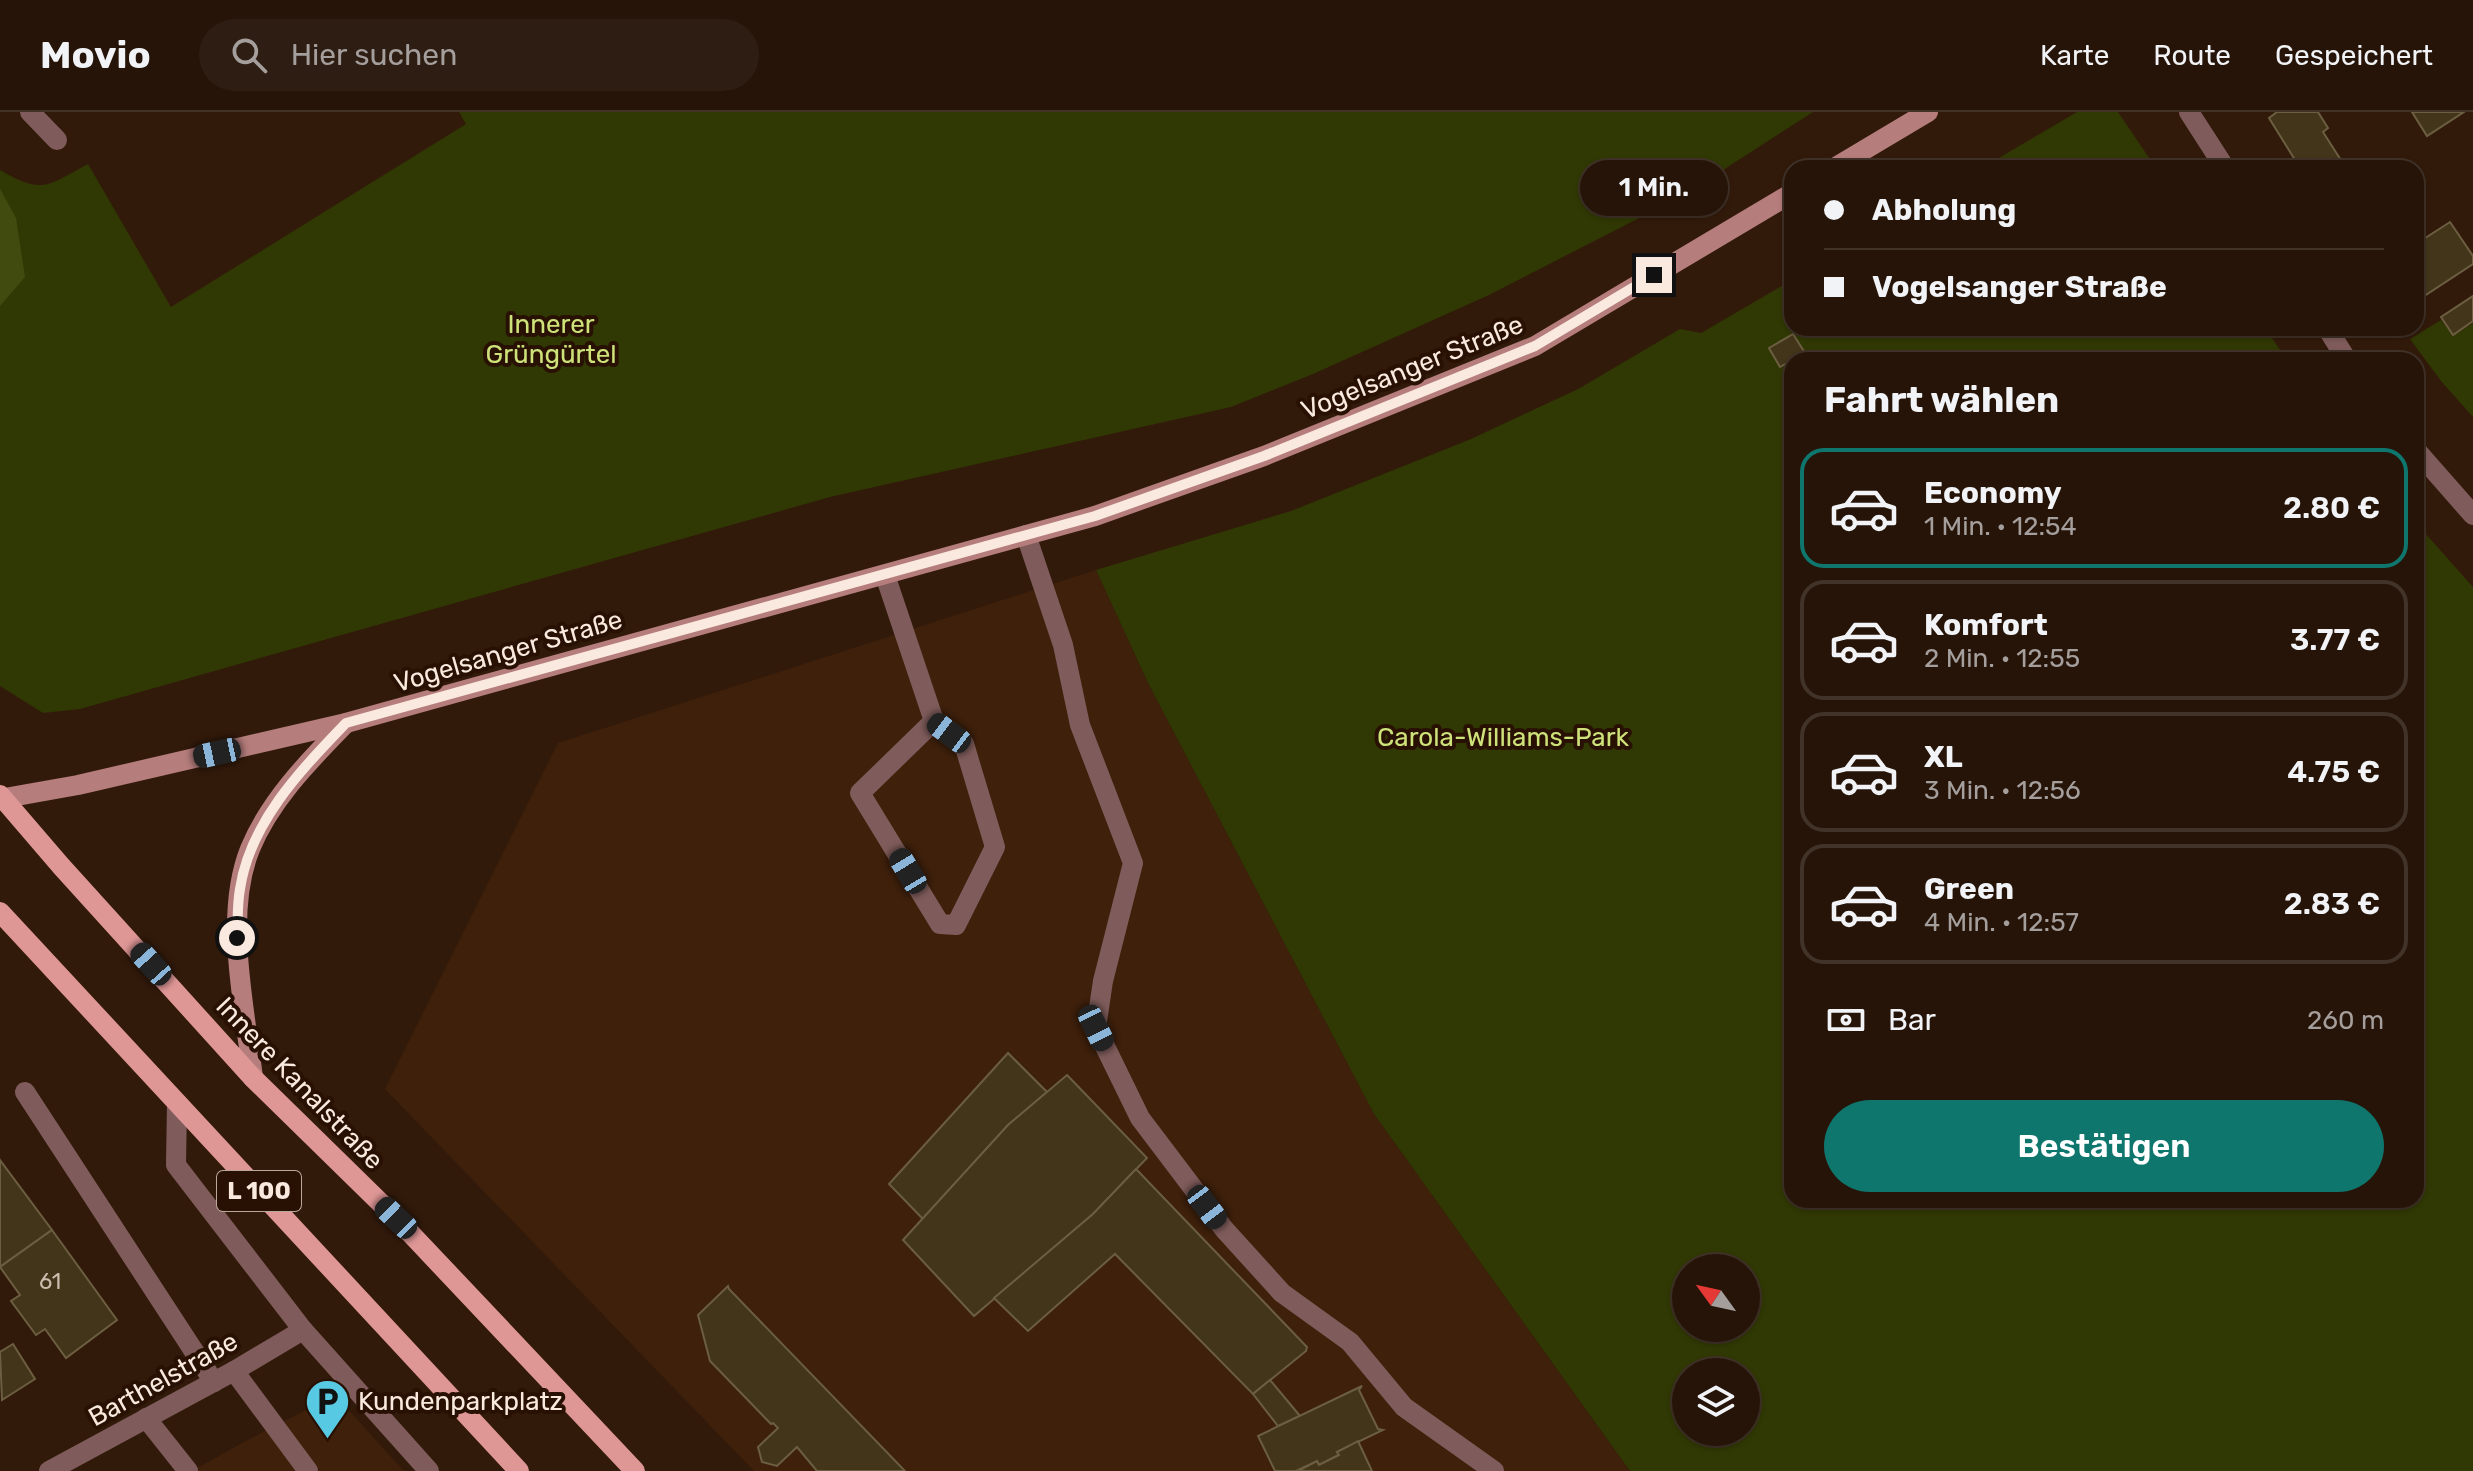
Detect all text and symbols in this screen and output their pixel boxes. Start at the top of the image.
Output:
search box [199,19,759,91]
text: Movio [40,32,151,78]
icon: search [227,33,271,77]
text: Hier suchen [291,37,457,73]
text: Karte [2040,39,2109,72]
text: Route [2153,39,2231,72]
text: Gespeichert [2275,39,2433,72]
callout: 1 Min. [1580,159,1728,215]
text: 1 Min. [1619,172,1689,203]
text: Abholung [1872,192,2016,228]
route end [1636,257,1672,293]
text: Vogelsanger Straße [1872,269,2167,305]
park label: Innerer Grüngürtel [485,309,617,370]
street label: Vogelsanger Straße [1297,309,1528,426]
text: Fahrt wählen [1824,378,2059,421]
icon: car [1828,472,1900,544]
text: Economy [1924,475,2062,511]
text: 2.80 € [2283,490,2380,526]
text: 1 Min. · 12:54 [1924,511,2077,542]
street label: Vogelsanger Straße [390,604,626,699]
icon: car [1828,604,1900,676]
text: Komfort [1924,607,2048,643]
text: 3.77 € [2290,622,2380,658]
text: 2 Min. · 12:55 [1924,643,2080,674]
car [923,709,975,757]
park label: Carola-Williams-Park [1377,722,1630,753]
car [191,736,243,770]
icon: car [1828,736,1900,808]
text: XL [1924,739,1963,775]
text: 4.75 € [2287,754,2380,790]
text: 3 Min. · 12:56 [1924,775,2081,806]
car [885,844,931,898]
icon: car [1828,868,1900,940]
text: Green [1924,871,2014,907]
text: 2.83 € [2284,886,2380,922]
text: 4 Min. · 12:57 [1924,907,2079,938]
route start [219,920,255,956]
car [126,938,176,990]
street label: Innere Kanalstraße [210,991,390,1176]
icon: cash [1824,998,1868,1042]
car [1075,1001,1117,1055]
text: Bar [1888,1002,1936,1038]
text: 260 m [2307,1005,2384,1036]
button: Bestätigen [1824,1100,2384,1192]
road number: L 100 [217,1171,301,1211]
car [1183,1181,1231,1233]
car [370,1193,422,1243]
north arrow [1672,1254,1760,1342]
map controls [1672,1254,1760,1446]
house number: 61 [39,1268,61,1295]
street label: Barthelstraße [83,1326,243,1433]
button: layers [1672,1358,1760,1446]
parking icon: Kundenparkplatz [303,1377,351,1440]
place label: Kundenparkplatz [358,1386,563,1417]

